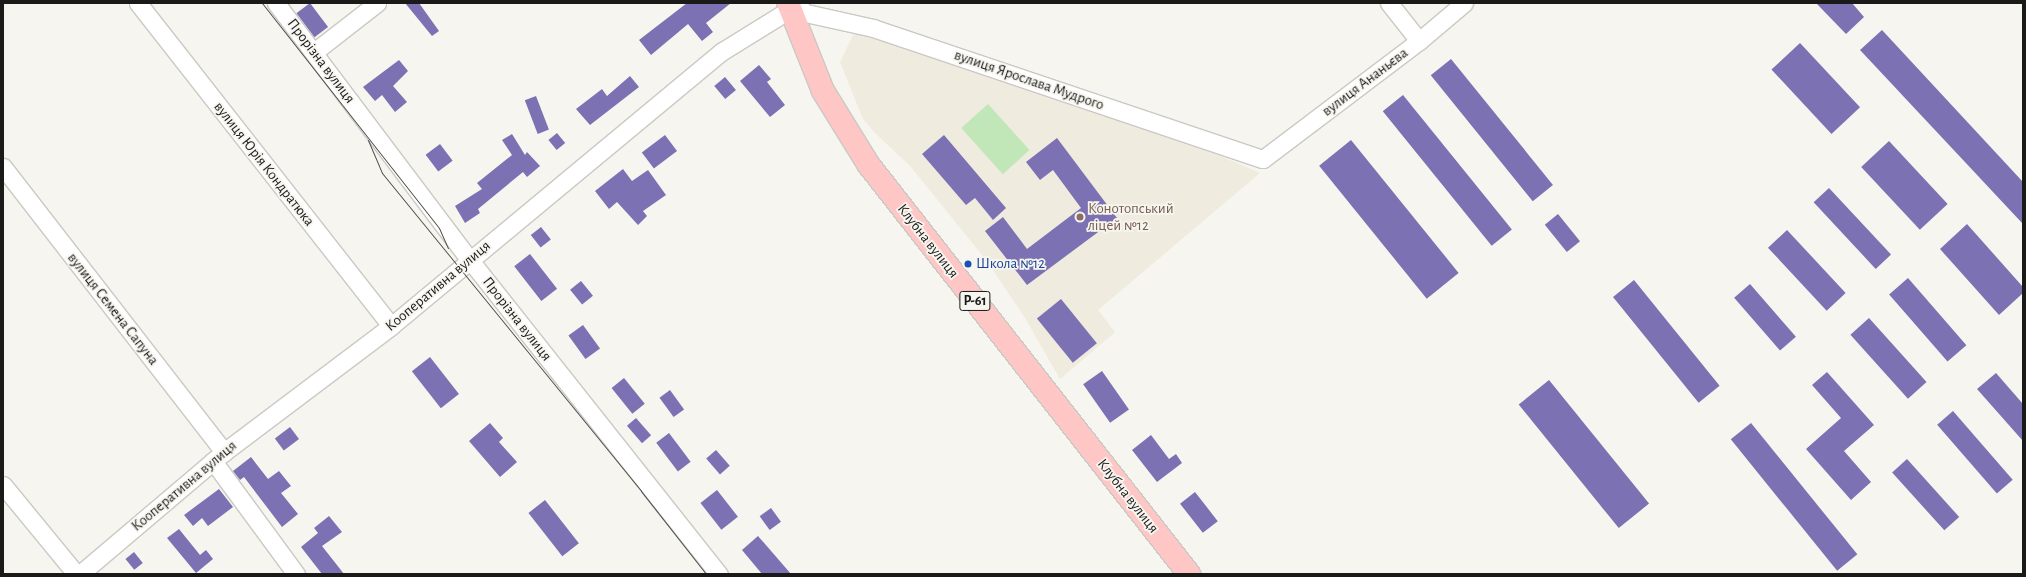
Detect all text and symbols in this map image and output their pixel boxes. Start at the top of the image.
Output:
street label: Прорізна вулиця [283,15,359,107]
street label: вулиця Ананьєва [1318,44,1412,120]
street label: вулиця Ярослава Мудрого [952,46,1106,114]
street label: вулиця Юрія Кондратюка [210,98,318,230]
place label: Конотопський ліцей №12 [1088,199,1174,234]
street label: Клубна вулиця [893,200,963,282]
marker: Конотопський ліцей №12 [1075,212,1085,222]
street label: Кооперативна вулиця [382,237,494,335]
street label: вулиця Семена Сапуна [64,249,162,369]
place label: Школа №12 [976,255,1045,273]
marker: Школа №12 [963,259,973,269]
street label: Прорізна вулиця [479,273,555,365]
road number: Р-61 [959,289,991,313]
street label: Кооперативна вулиця [128,437,240,535]
street label: Клубна вулиця [1093,455,1163,537]

